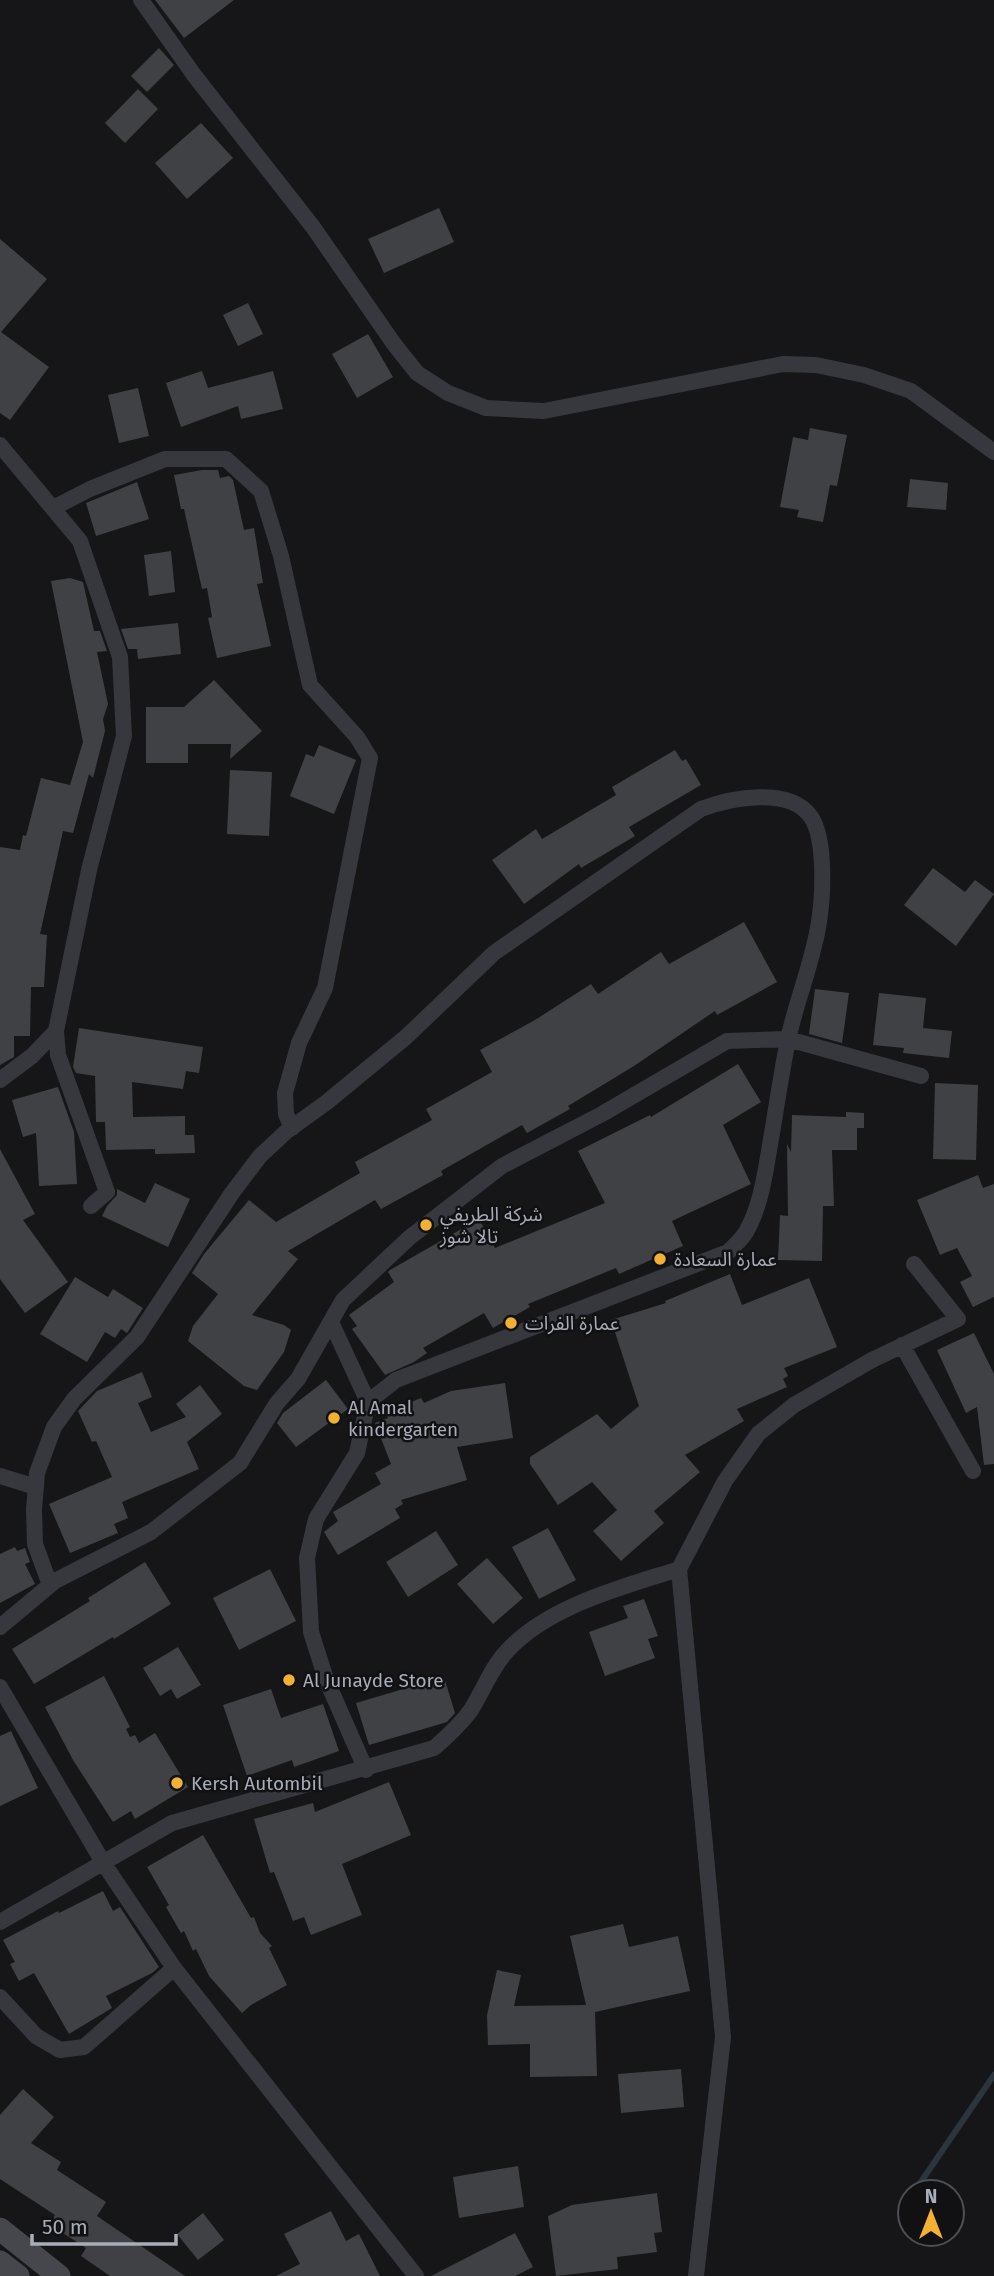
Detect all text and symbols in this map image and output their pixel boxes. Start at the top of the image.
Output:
place label: شركة الطريفي تالا شوز [439,1203,543,1248]
marker: شركة الطريفي تالا شوز [418,1217,434,1233]
place label: عمارة السعادة [674,1248,777,1271]
marker: عمارة السعادة [652,1251,668,1267]
place label: عمارة الفرات [525,1312,619,1335]
marker: عمارة الفرات [503,1315,519,1331]
place label: Al Amal kindergarten [348,1396,458,1441]
marker: Al Amal kindergarten [326,1410,342,1426]
place label: Al Junayde Store [303,1669,444,1692]
marker: Al Junayde Store [281,1672,297,1688]
place label: Kersh Autombil [191,1772,323,1795]
marker: Kersh Autombil [169,1775,185,1791]
north arrow [896,2178,966,2248]
text: N [925,2185,937,2208]
scale bar [32,2202,175,2246]
text: 50 m [42,2214,88,2240]

